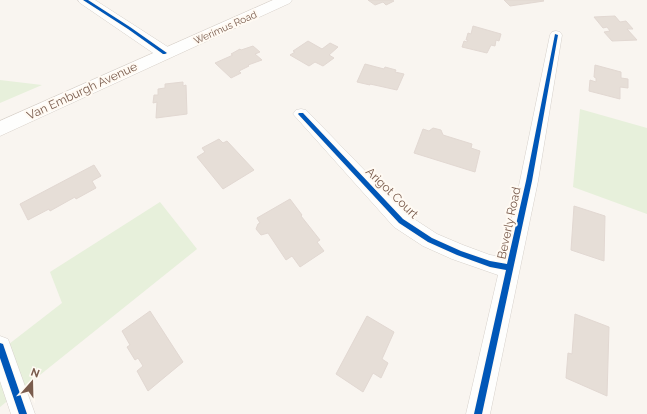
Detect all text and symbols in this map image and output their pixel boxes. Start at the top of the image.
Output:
street label: Werimus Road [192,9,258,46]
street label: Van Emburgh Avenue [25,59,139,123]
street label: Arigot Court [363,165,421,221]
street label: Beverly Road [495,186,523,260]
north arrow [12,362,52,402]
text: N [29,366,41,381]

